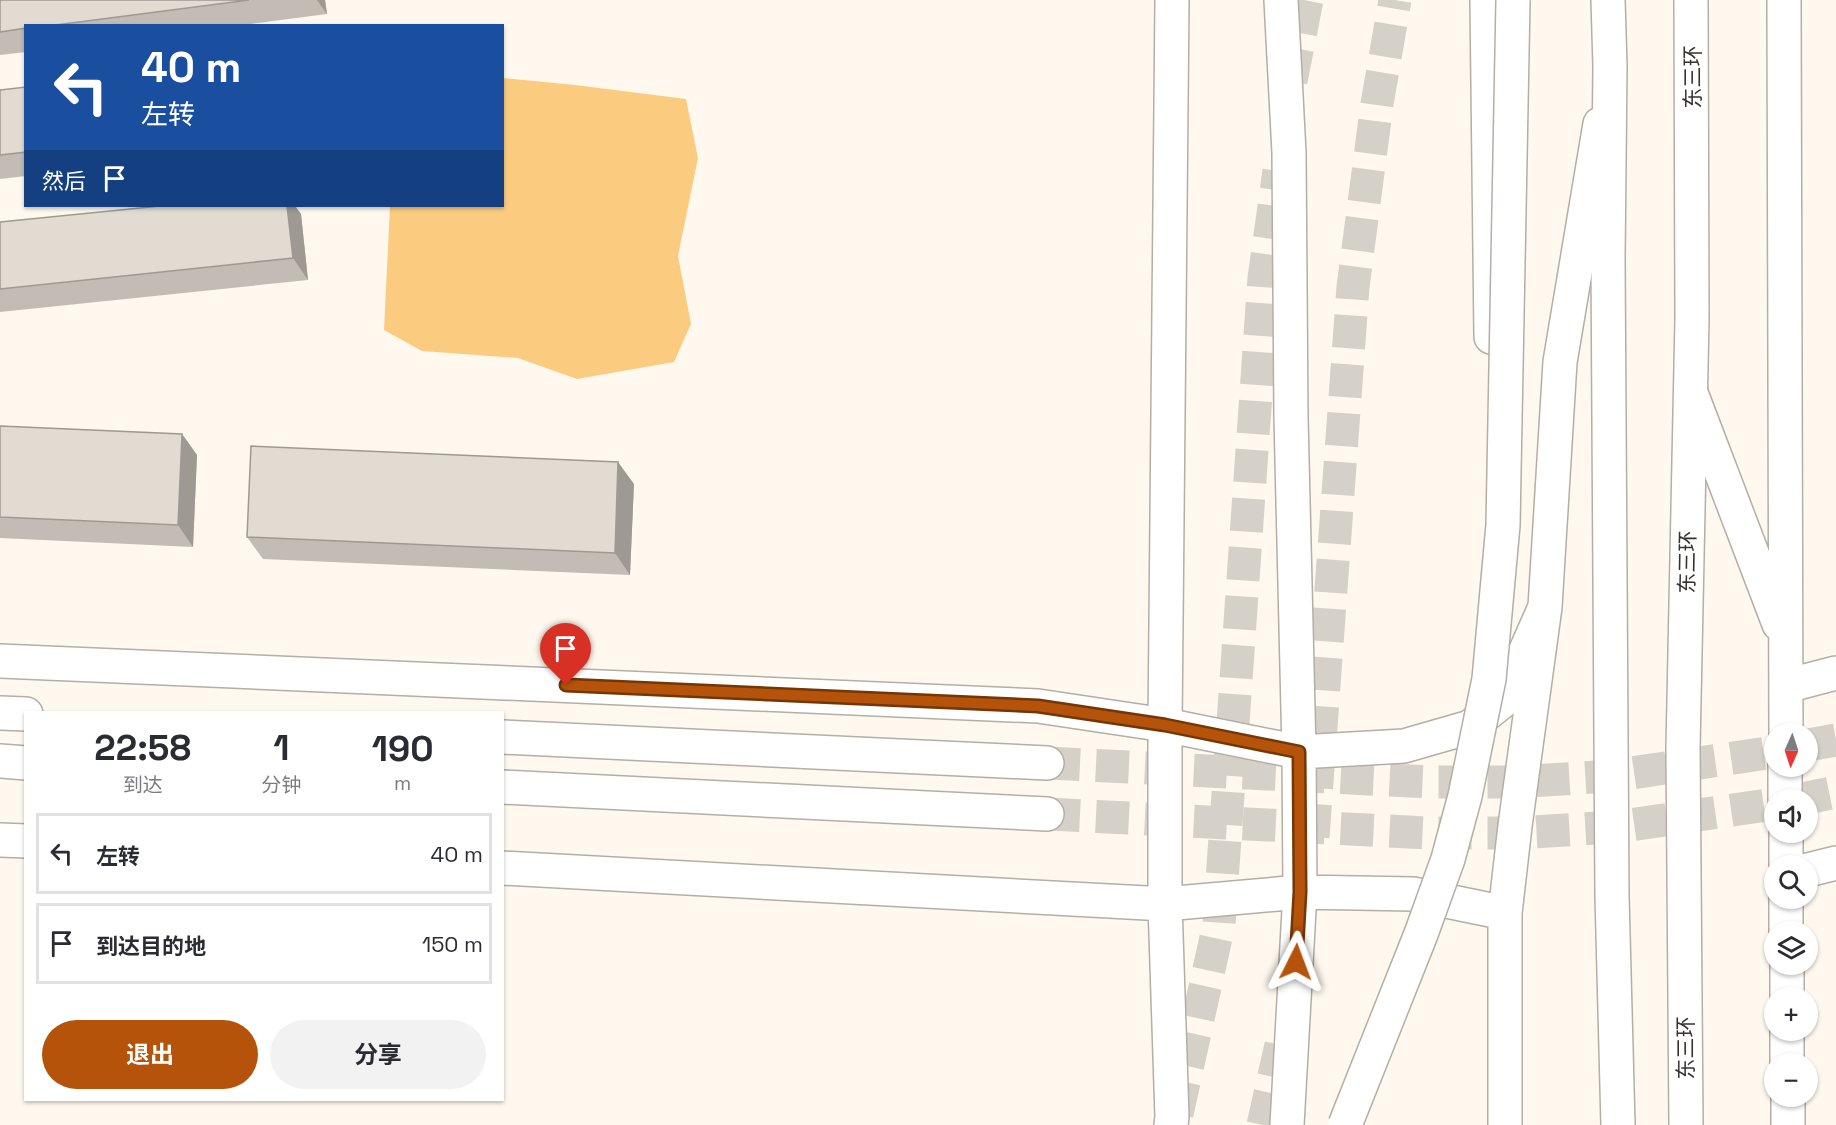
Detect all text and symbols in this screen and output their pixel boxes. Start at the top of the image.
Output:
text: 40 m [141,41,241,94]
street label: 东三环 [1679,46,1706,109]
icon: left [42,48,120,126]
text: 左转 [141,97,195,132]
icon: arrive [98,162,131,195]
text: 然后 [42,167,86,195]
street label: 东三环 [1673,530,1701,594]
pin [540,623,591,685]
icon: arrive [549,632,582,665]
north arrow [1764,723,1818,777]
map controls [1764,723,1818,1107]
text: 22:58 [94,725,191,771]
text: 1 [273,725,290,771]
text: 190 [372,726,434,772]
text: m [394,770,411,796]
text: 到达 [123,772,163,798]
text: 分钟 [261,772,301,798]
button: sound [1764,789,1818,843]
icon: left [45,837,78,870]
text: 40 m [431,840,483,868]
text: 左转 [96,842,140,870]
button: search [1764,855,1818,909]
button: layers [1764,921,1818,975]
icon: arrive [45,927,78,960]
text: 150 m [422,930,483,958]
position arrow [1264,930,1328,994]
text: 到达目的地 [96,932,206,960]
button: + [1764,987,1818,1041]
street label: 东三环 [1672,1017,1699,1080]
button: 退出 [42,1020,258,1089]
button: 分享 [270,1020,486,1089]
button: − [1764,1053,1818,1107]

